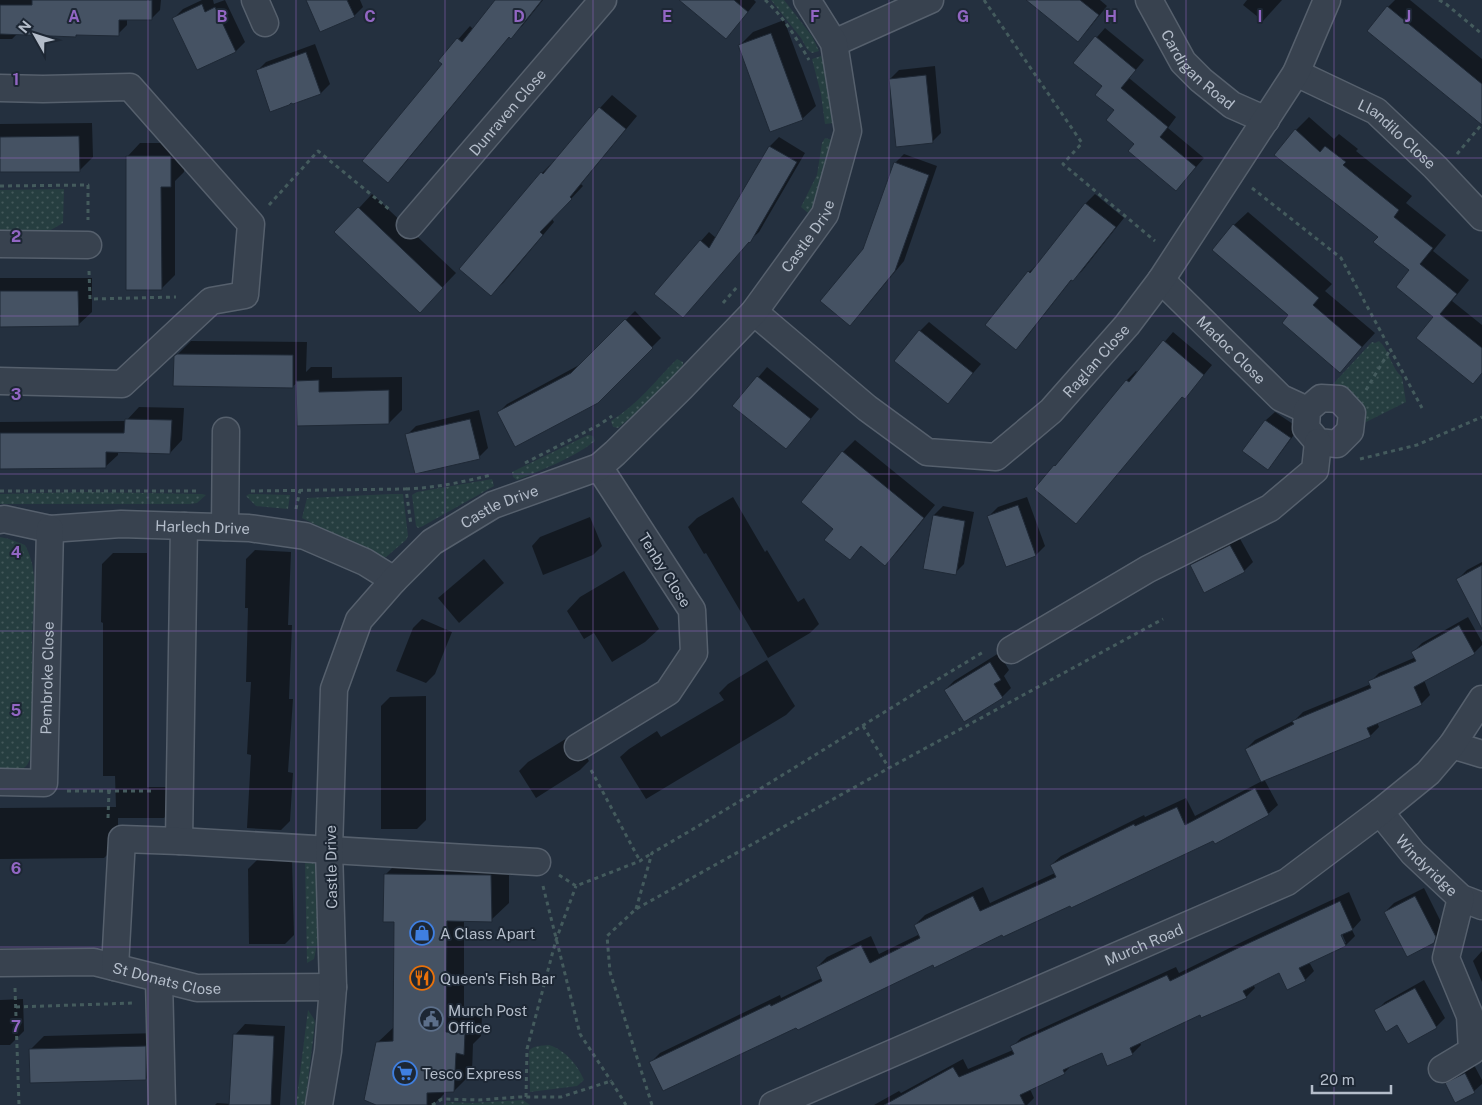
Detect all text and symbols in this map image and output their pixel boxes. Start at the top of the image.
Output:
text: A [68,7,80,26]
text: B [217,7,228,26]
text: C [364,7,376,26]
text: D [513,7,525,26]
text: E [662,7,672,26]
text: F [810,7,820,26]
text: G [957,7,969,26]
text: H [1105,7,1117,26]
text: I [1258,7,1262,26]
text: J [1405,7,1411,26]
north arrow [10,10,60,60]
text: N [15,18,35,36]
street label: Cardigan Road [1158,26,1238,112]
street label: Dunraven Close [465,65,549,159]
text: 1 [13,70,19,89]
street label: Llandilo Close [1355,95,1440,172]
street label: Castle Drive [777,198,837,275]
text: 2 [11,227,21,246]
street label: Madoc Close [1194,312,1270,387]
street label: Raglan Close [1059,320,1132,400]
text: 3 [11,385,21,404]
street label: Castle Drive [457,481,540,531]
street label: Harlech Drive [155,517,250,537]
street label: Tenby Close [635,530,695,610]
text: 4 [11,543,22,562]
street label: Pembroke Close [37,621,56,735]
text: 5 [11,701,22,720]
street label: Castle Drive [322,825,340,909]
street label: Windyridge [1393,831,1461,899]
text: 6 [11,859,21,878]
shop icon: A Class Apart [409,920,435,946]
street label: Murch Road [1102,920,1185,969]
place label: A Class Apart [440,925,535,942]
street label: St Donats Close [111,959,221,997]
restaurant icon: Queen's Fish Bar [409,965,435,991]
place label: Queen's Fish Bar [440,970,555,987]
place label: Murch Post Office [448,1002,527,1036]
public building icon: Murch Post Office [418,1006,444,1032]
text: 7 [11,1017,21,1036]
supermarket icon: Tesco Express [392,1060,418,1086]
scale bar [1312,1062,1391,1094]
place label: Tesco Express [422,1065,522,1082]
text: 20 m [1320,1071,1355,1088]

